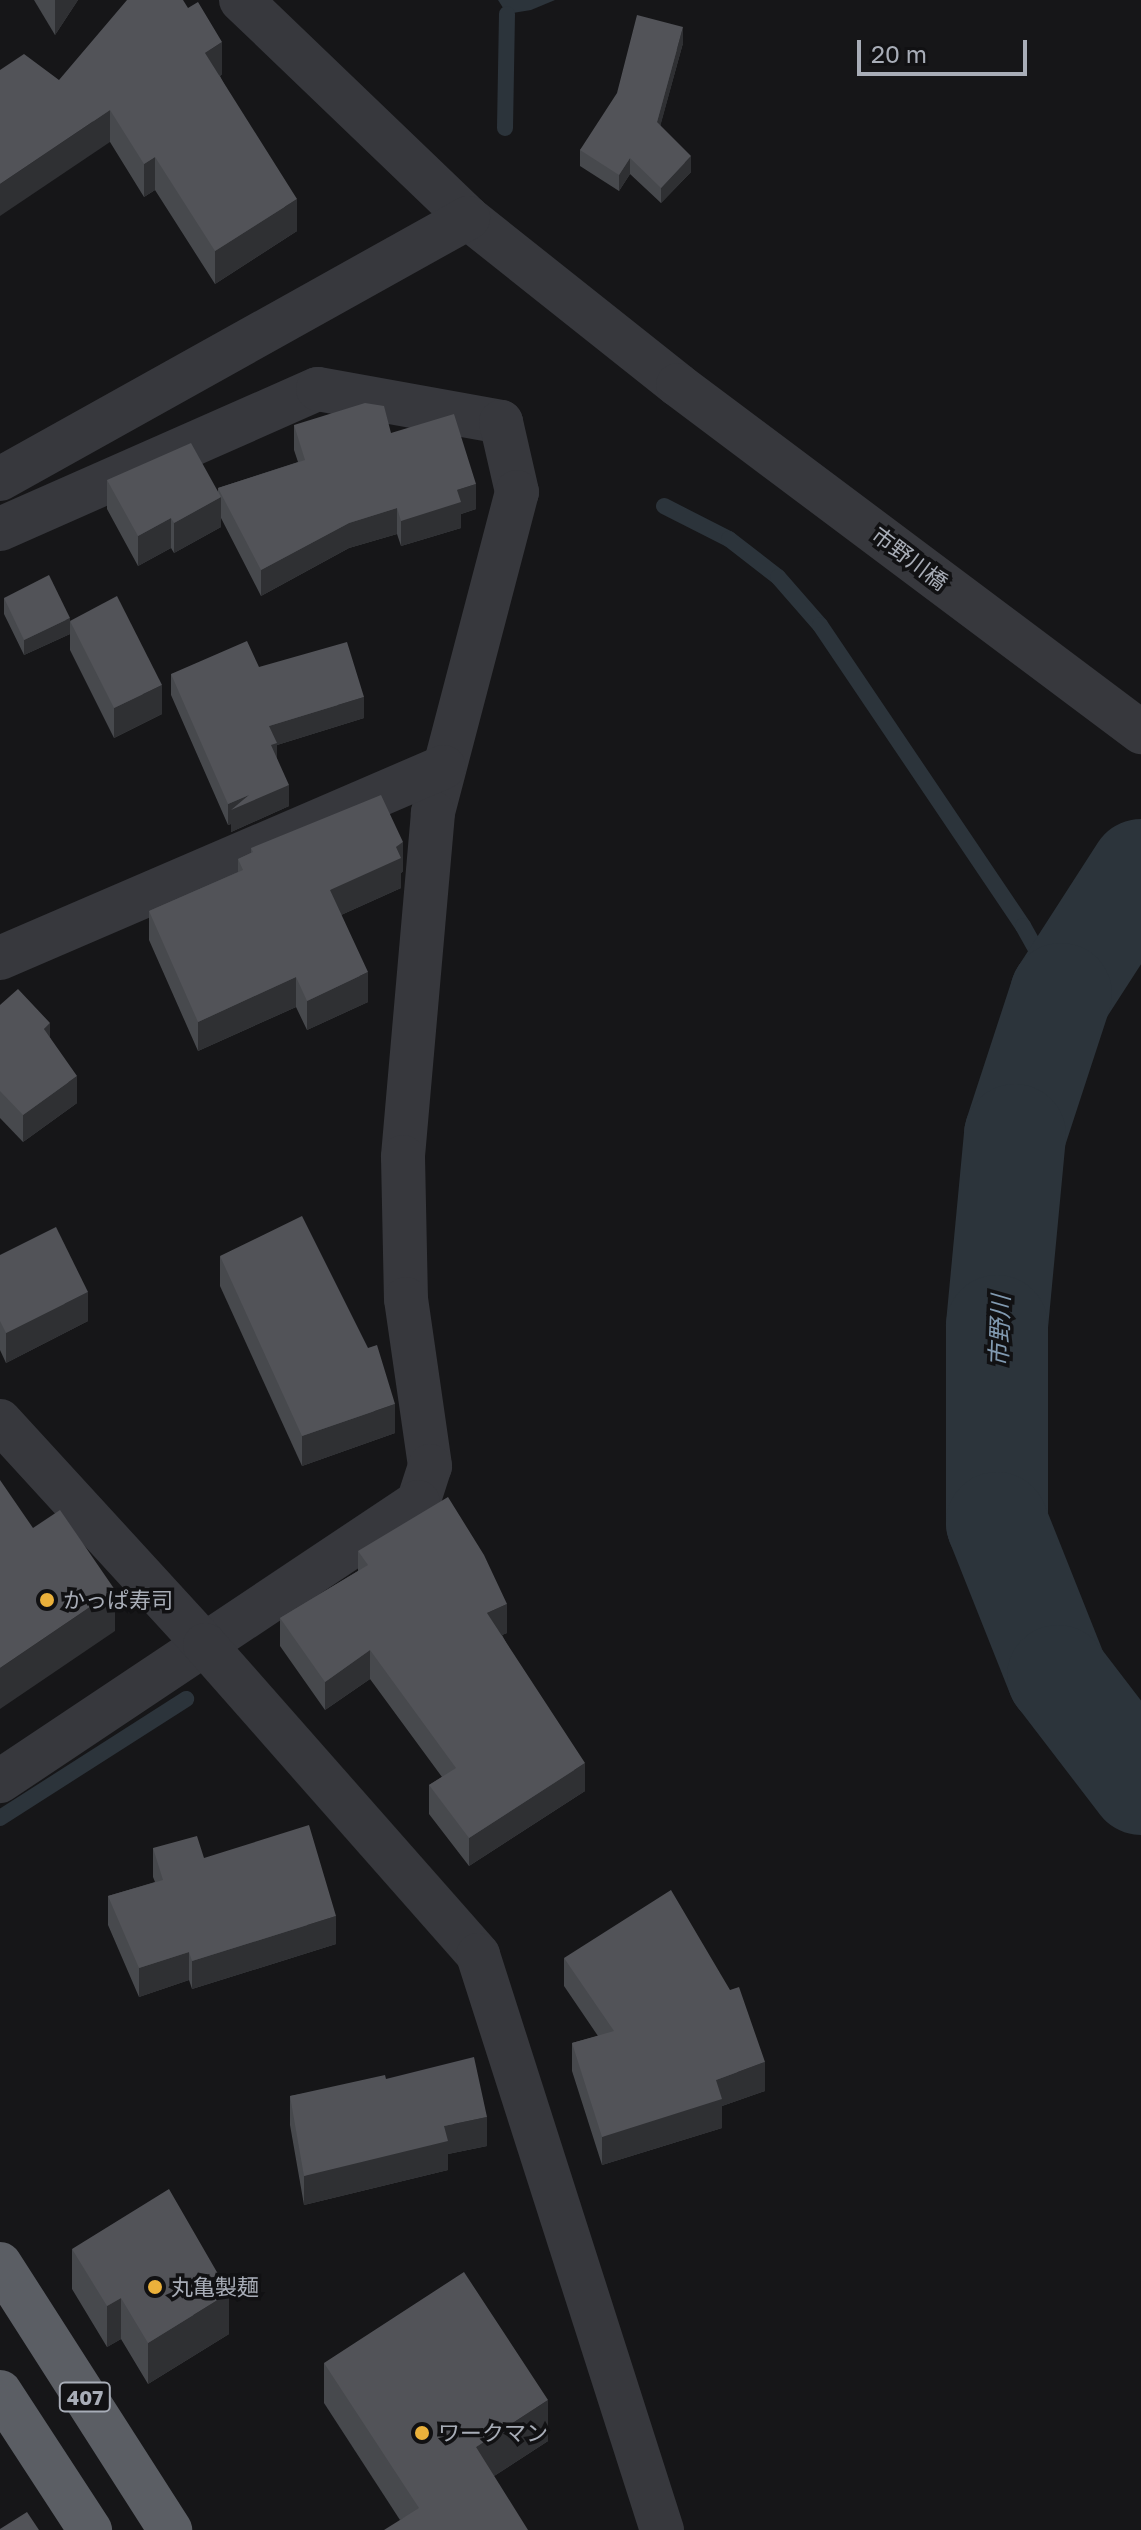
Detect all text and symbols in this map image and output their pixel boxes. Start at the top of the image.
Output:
scale bar [861,24,1031,74]
text: 20 m [871,39,927,68]
street label: 市野川橋 [867,521,953,595]
water label: 市野川 [983,1295,1015,1367]
place label: かっぱ寿司 [63,1587,173,1613]
marker: かっぱ寿司 [38,1591,56,1609]
place label: 丸亀製麺 [171,2274,259,2300]
marker: 丸亀製麺 [146,2278,164,2296]
road number: 407 [57,2381,113,2413]
place label: ワークマン [438,2420,548,2446]
marker: ワークマン [413,2424,431,2442]

